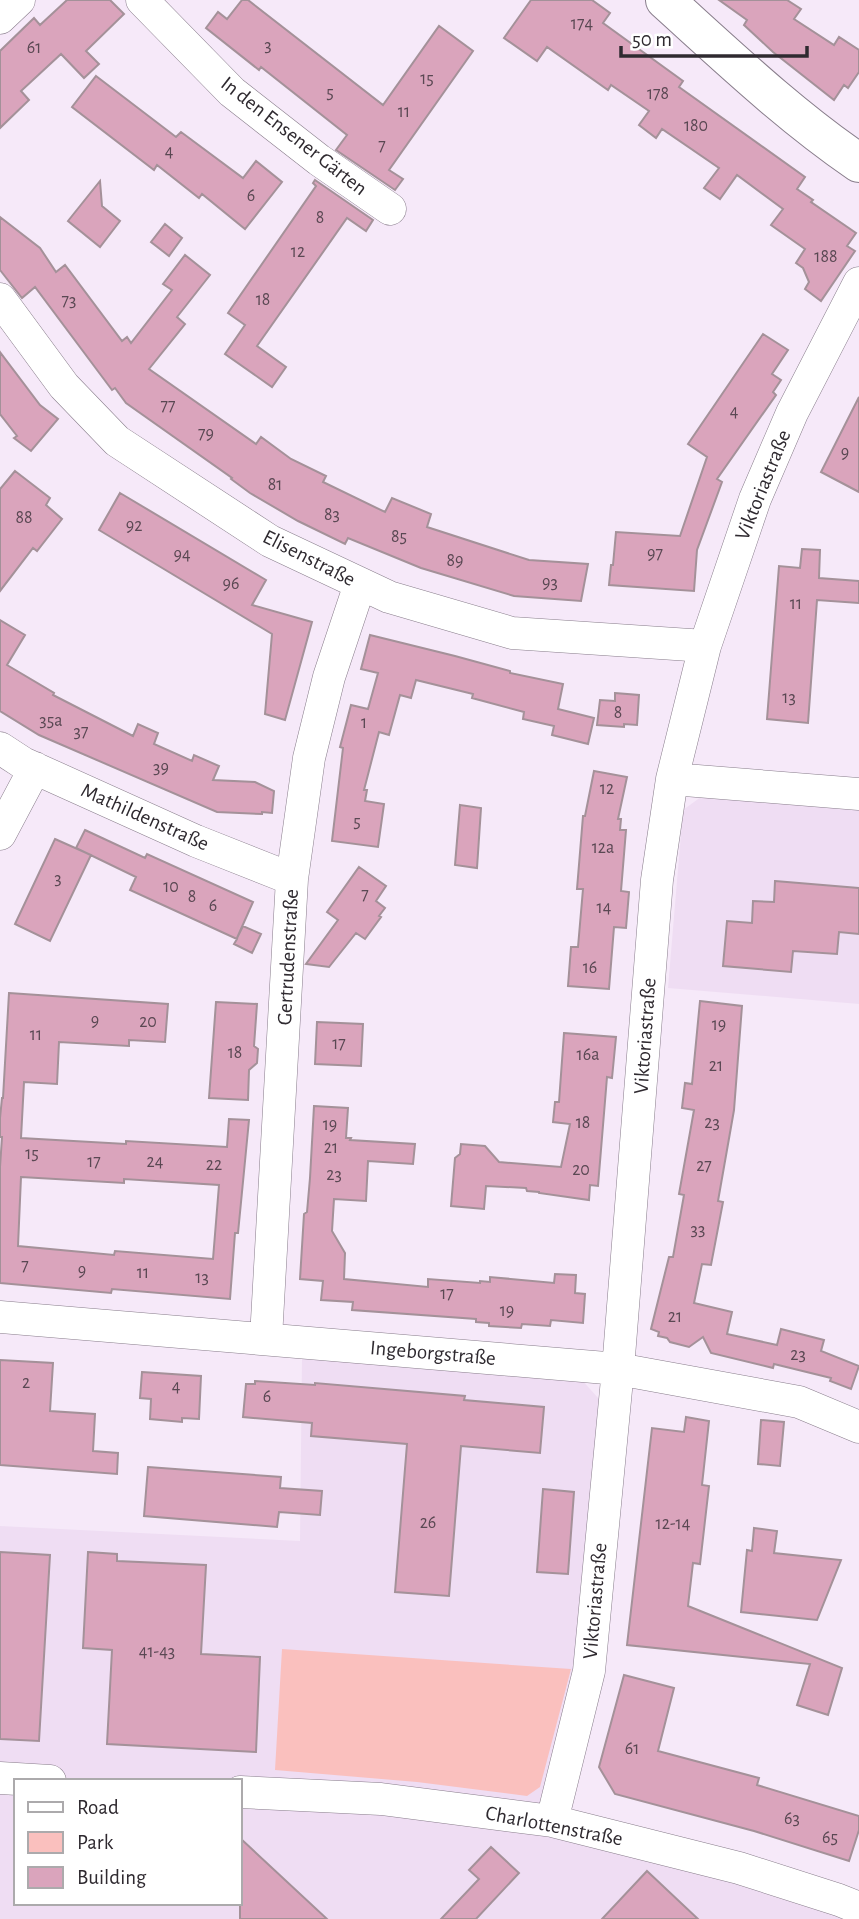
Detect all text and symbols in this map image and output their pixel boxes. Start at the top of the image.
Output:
scale bar [621,14,806,58]
house number: 174 [571,15,594,33]
text: 50 m [632,29,672,50]
house number: 3 [264,37,272,55]
house number: 61 [27,39,41,57]
house number: 15 [420,70,434,88]
street label: In den Ensener Gärten [217,73,371,199]
house number: 5 [326,84,334,102]
house number: 178 [647,85,669,103]
house number: 11 [398,103,410,121]
house number: 180 [684,117,708,135]
house number: 7 [378,137,386,155]
house number: 4 [165,143,174,161]
house number: 6 [247,187,255,205]
house number: 8 [316,209,324,227]
house number: 12 [291,243,305,261]
house number: 188 [814,248,838,266]
house number: 18 [256,291,270,309]
house number: 73 [62,292,76,310]
house number: 77 [160,397,176,415]
house number: 4 [730,403,739,421]
house number: 79 [198,425,214,443]
street label: Viktoriastraße [731,427,795,543]
house number: 9 [841,444,849,462]
house number: 81 [268,476,282,494]
house number: 83 [324,506,340,524]
house number: 88 [15,509,33,527]
house number: 92 [126,517,142,535]
street label: Elisenstraße [259,526,359,590]
house number: 85 [391,528,407,546]
house number: 97 [647,545,663,563]
house number: 94 [173,546,191,564]
house number: 89 [447,552,464,570]
house number: 93 [542,574,558,592]
house number: 96 [223,575,239,593]
house number: 11 [790,595,802,613]
house number: 13 [782,689,796,707]
house number: 8 [614,704,622,722]
house number: 35a [39,712,63,730]
house number: 1 [361,714,367,732]
house number: 37 [74,723,88,741]
house number: 39 [153,759,169,777]
street label: Mathildenstraße [78,779,212,855]
house number: 12 [600,780,614,798]
house number: 5 [353,813,361,831]
house number: 12a [592,839,614,857]
house number: 3 [54,870,62,888]
house number: 10 [163,878,179,896]
house number: 7 [361,886,369,904]
house number: 8 [188,888,196,906]
street label: Gertrudenstraße [274,888,302,1026]
house number: 6 [209,897,217,915]
house number: 14 [597,899,612,917]
house number: 16 [583,959,597,977]
street label: Viktoriastraße [630,977,660,1095]
house number: 9 [91,1012,99,1030]
house number: 20 [139,1013,157,1031]
house number: 19 [712,1016,726,1034]
house number: 11 [30,1026,42,1044]
house number: 17 [332,1035,346,1053]
house number: 18 [228,1044,242,1062]
house number: 16a [577,1046,599,1064]
house number: 21 [709,1057,723,1075]
house number: 18 [576,1114,590,1132]
house number: 23 [704,1114,720,1132]
house number: 19 [323,1116,337,1134]
house number: 21 [324,1139,338,1157]
house number: 15 [25,1145,39,1163]
house number: 17 [87,1153,101,1171]
house number: 24 [147,1153,164,1171]
house number: 22 [206,1156,222,1174]
house number: 27 [696,1157,712,1175]
house number: 20 [572,1161,590,1179]
house number: 23 [326,1166,342,1184]
house number: 33 [691,1221,705,1239]
house number: 7 [21,1257,29,1275]
house number: 9 [78,1262,86,1280]
house number: 11 [137,1264,149,1282]
house number: 13 [195,1269,209,1287]
house number: 17 [440,1285,454,1303]
house number: 19 [500,1302,514,1320]
house number: 21 [668,1308,682,1326]
street label: Ingeborgstraße [369,1337,497,1369]
house number: 23 [790,1346,806,1364]
house number: 2 [22,1374,30,1392]
house number: 4 [172,1378,181,1396]
house number: 6 [263,1388,271,1406]
house number: 26 [420,1514,436,1532]
house number: 12-14 [656,1515,691,1533]
street label: Viktoriastraße [579,1542,611,1660]
house number: 41-43 [139,1643,175,1661]
house number: 61 [625,1740,639,1758]
legend [14,1779,242,1905]
text: Road [77,1797,119,1818]
street label: Charlottenstraße [484,1802,624,1850]
house number: 63 [784,1810,800,1828]
house number: 65 [822,1829,838,1847]
text: Park [77,1832,114,1853]
text: Building [77,1867,147,1888]

